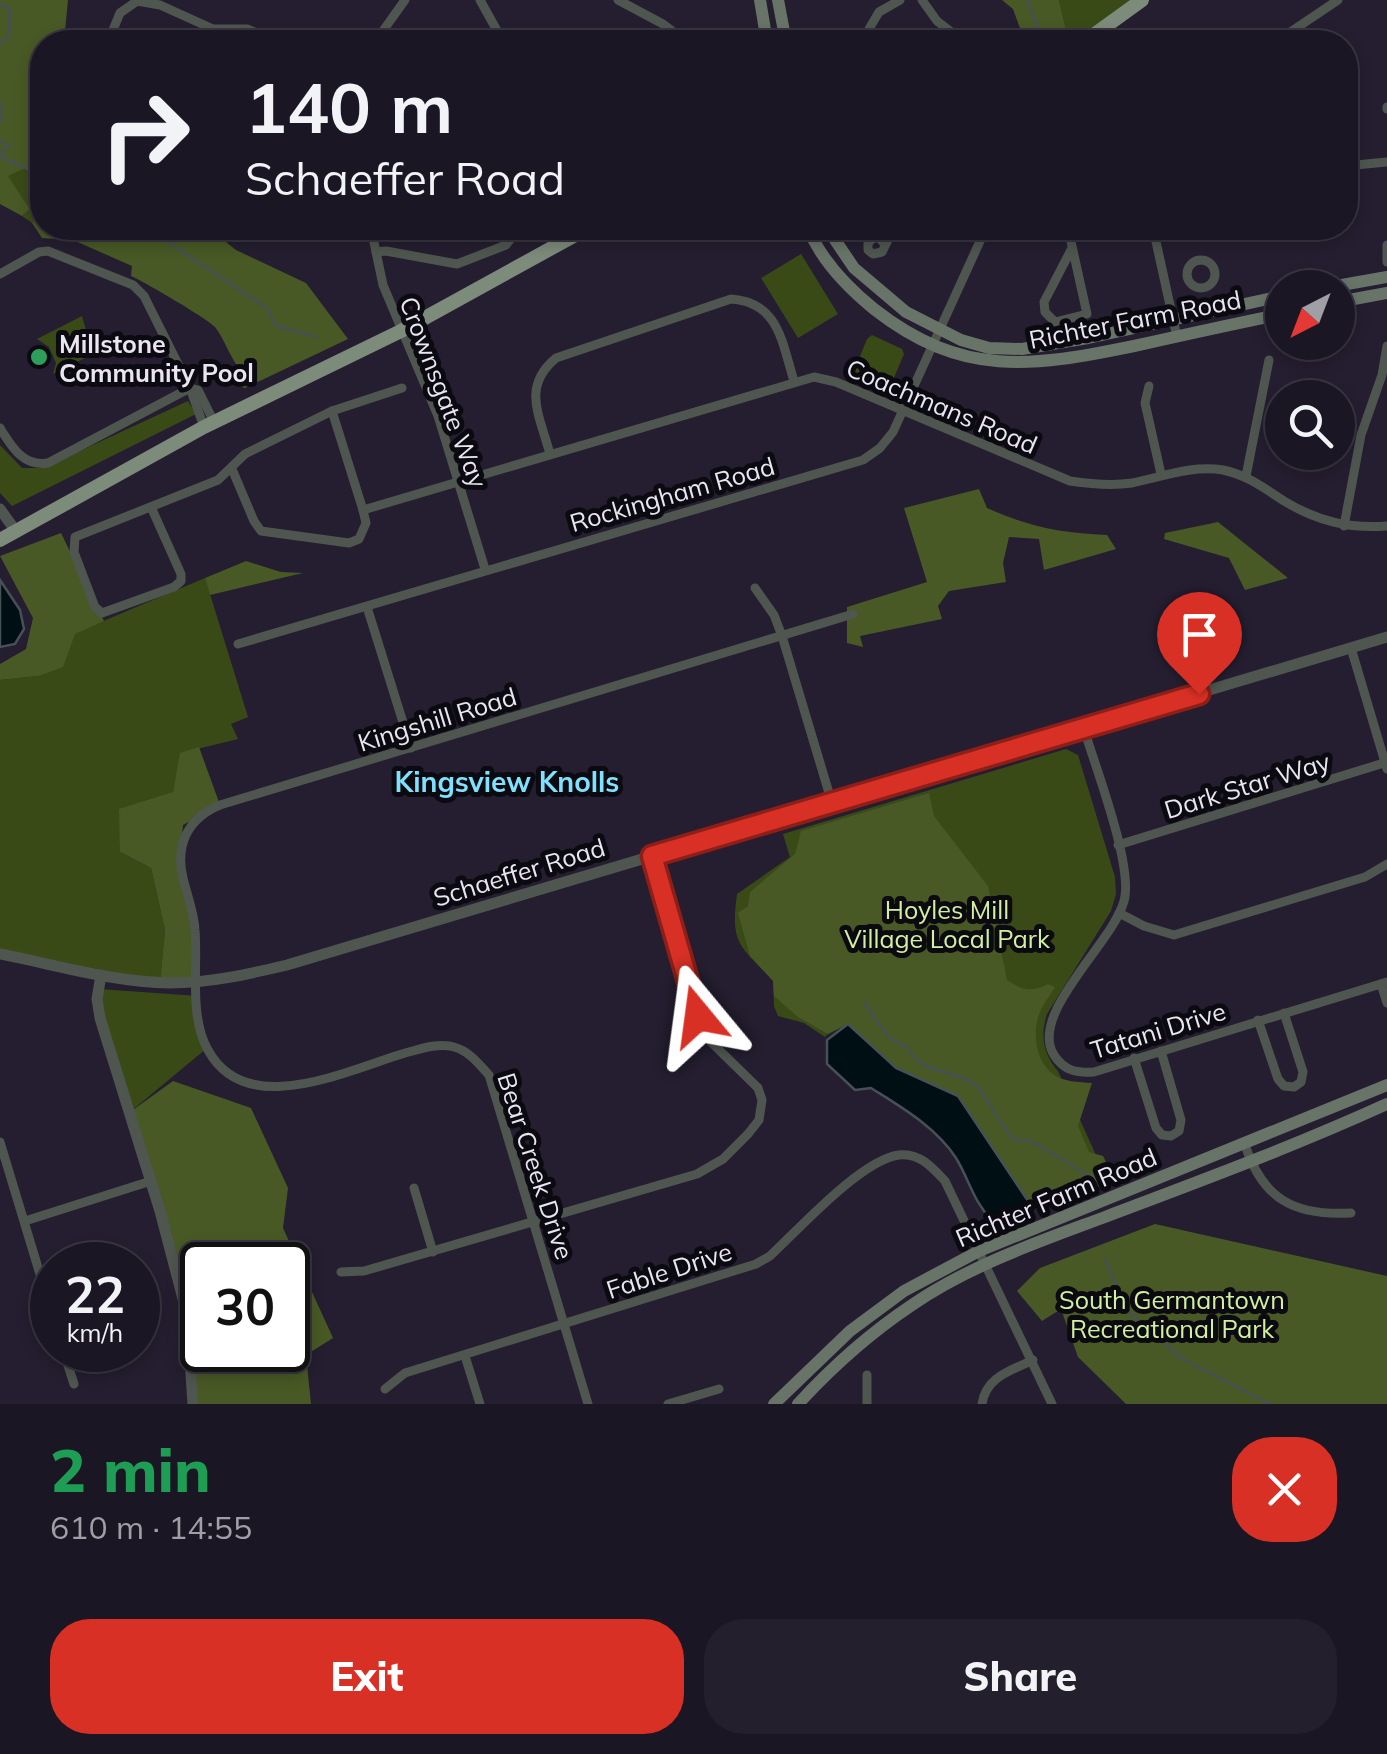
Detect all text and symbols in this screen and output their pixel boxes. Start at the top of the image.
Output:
text: 140 m [245,63,453,151]
icon: right [80,70,210,200]
text: Schaeffer Road [245,150,565,206]
north arrow [1265,270,1355,360]
map controls [1265,270,1355,470]
street label: Richter Farm Road [1026,283,1244,355]
street label: Crownsgate Way [393,292,495,492]
place label: Millstone Community Pool [59,328,254,388]
marker: Millstone Community Pool [28,346,50,368]
street label: Coachmans Road [842,352,1042,460]
button: search [1265,380,1355,470]
street label: Rockingham Road [566,450,778,538]
pin [1157,592,1242,695]
icon: arrive [1172,607,1227,662]
street label: Kingshill Road [354,680,520,758]
street label: Dark Star Way [1160,745,1334,825]
district label: Kingsview Knolls [395,764,619,799]
street label: Schaeffer Road [429,831,609,913]
park label: Hoyles Mill Village Local Park [844,894,1051,954]
position arrow [646,964,750,1068]
street label: Tatani Drive [1087,995,1229,1065]
street label: Bear Creek Drive [491,1069,581,1263]
street label: Richter Farm Road [951,1141,1161,1253]
street label: Fable Drive [602,1235,736,1305]
speed limit sign: 30 [180,1242,310,1372]
text: 22 [65,1263,125,1326]
park label: South Germantown Recreational Park [1059,1284,1285,1344]
text: km/h [67,1317,123,1348]
text: 2 min [50,1432,211,1507]
button: close [1232,1437,1337,1542]
text: 610 m · 14:55 [50,1507,252,1547]
button: Exit [50,1619,684,1734]
button: Share [704,1619,1337,1734]

